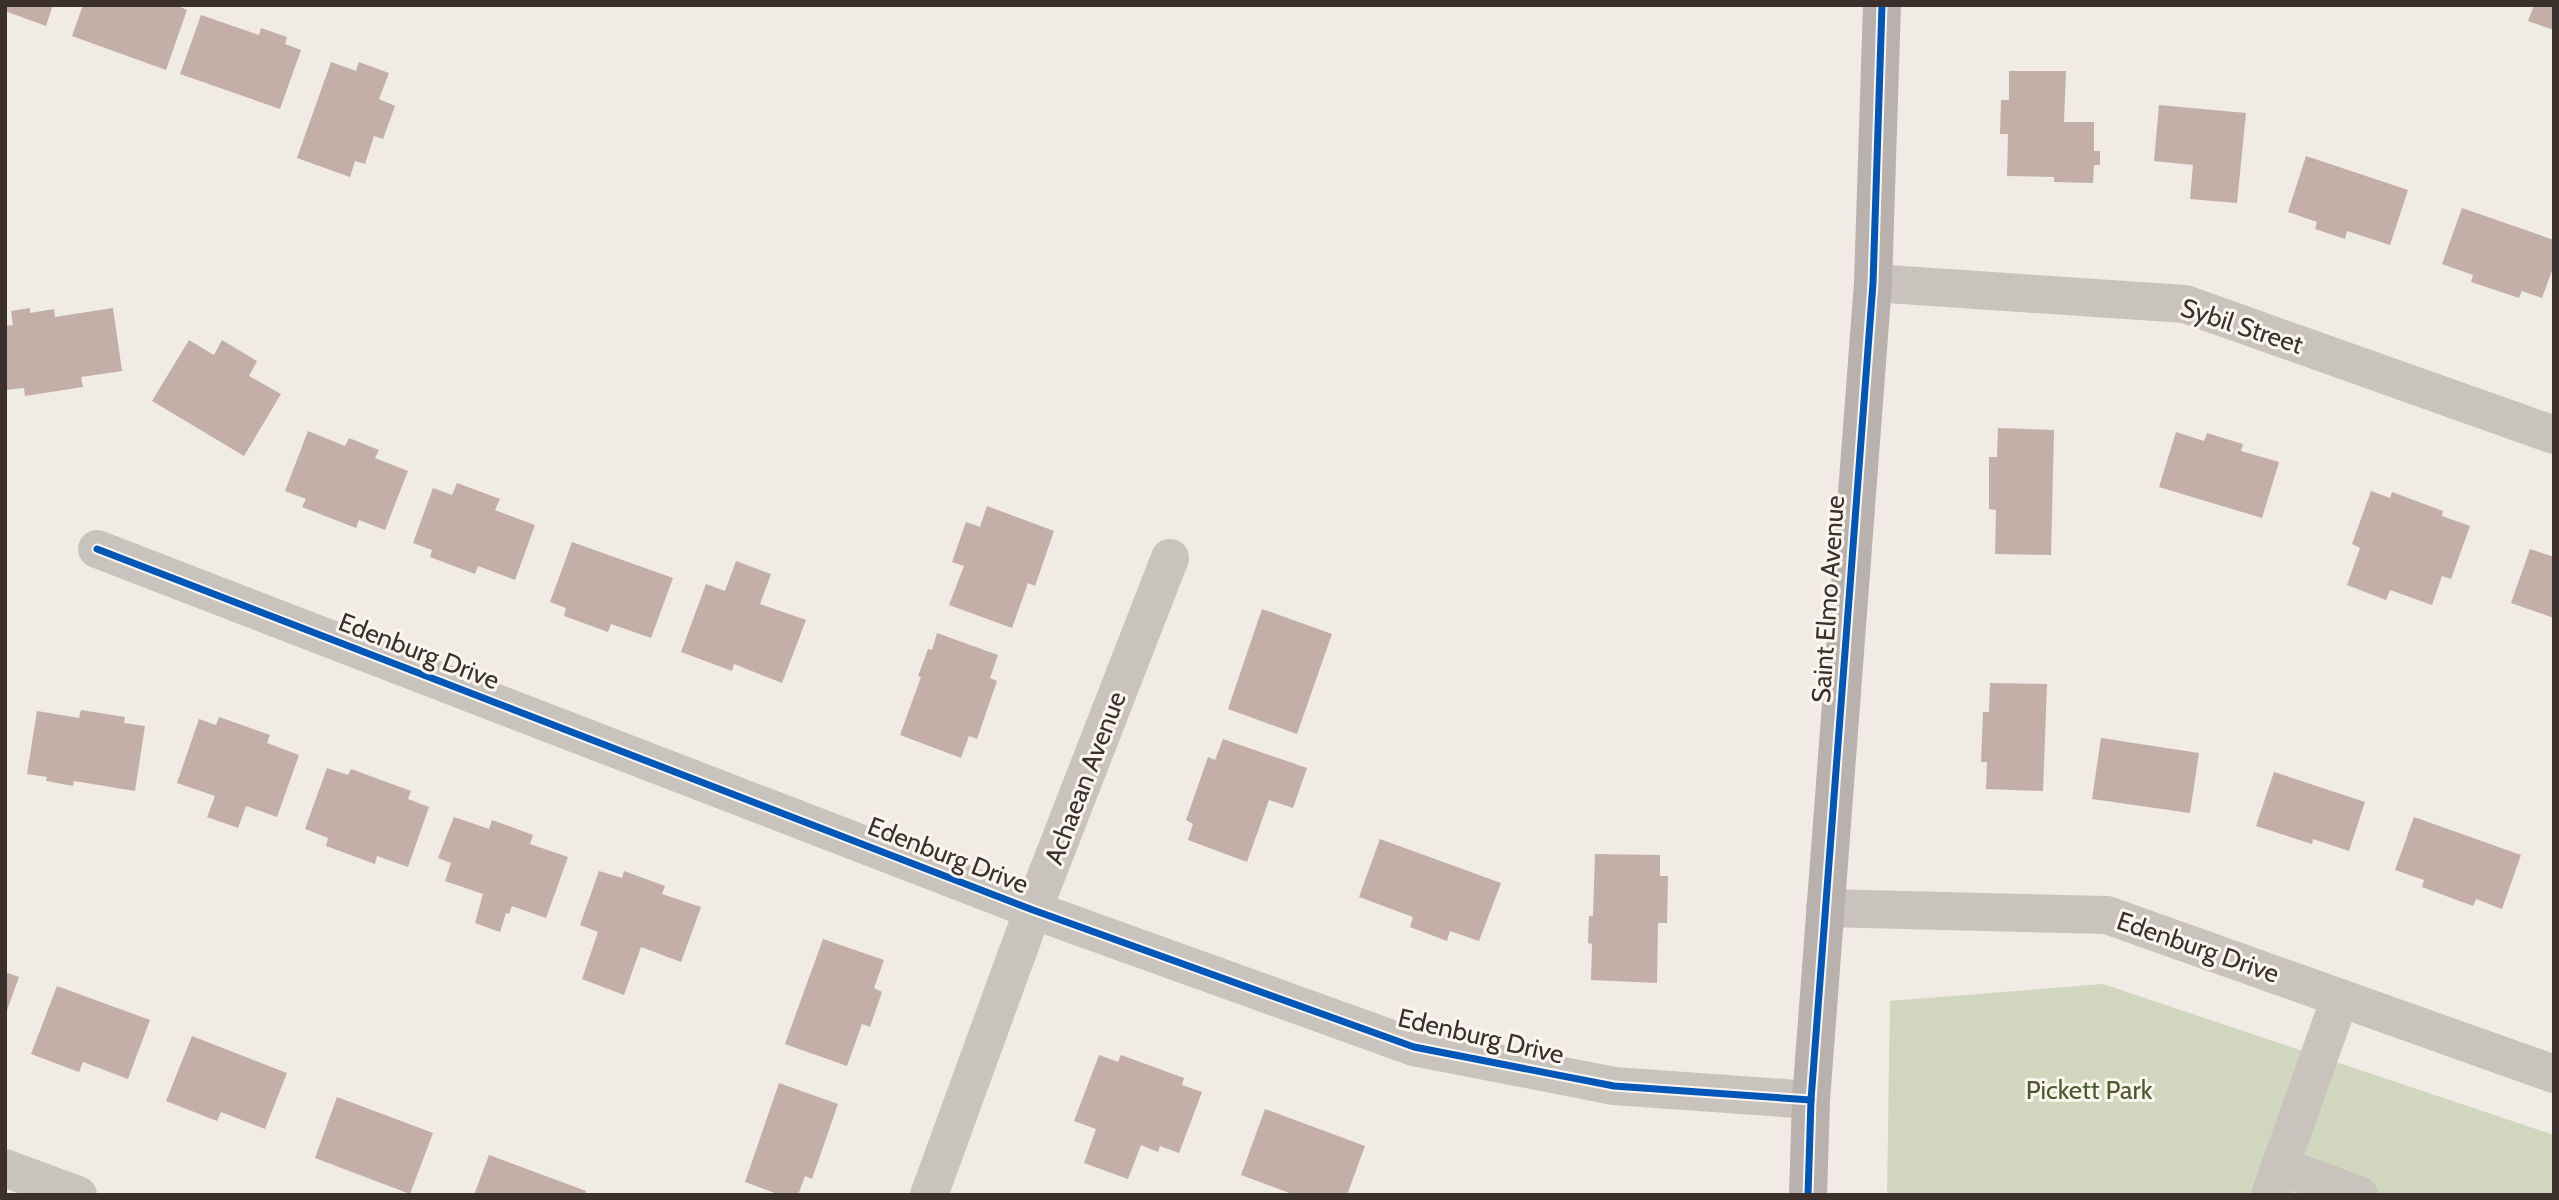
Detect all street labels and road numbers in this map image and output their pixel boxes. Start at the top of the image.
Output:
street label: Sybil Street [2177,291,2307,361]
street label: Saint Elmo Avenue [1805,494,1851,704]
street label: Edenburg Drive [334,606,504,696]
street label: Achaean Avenue [1037,687,1133,869]
street label: Edenburg Drive [863,810,1033,900]
street label: Edenburg Drive [2113,904,2283,990]
street label: Edenburg Drive [1395,1001,1567,1071]

